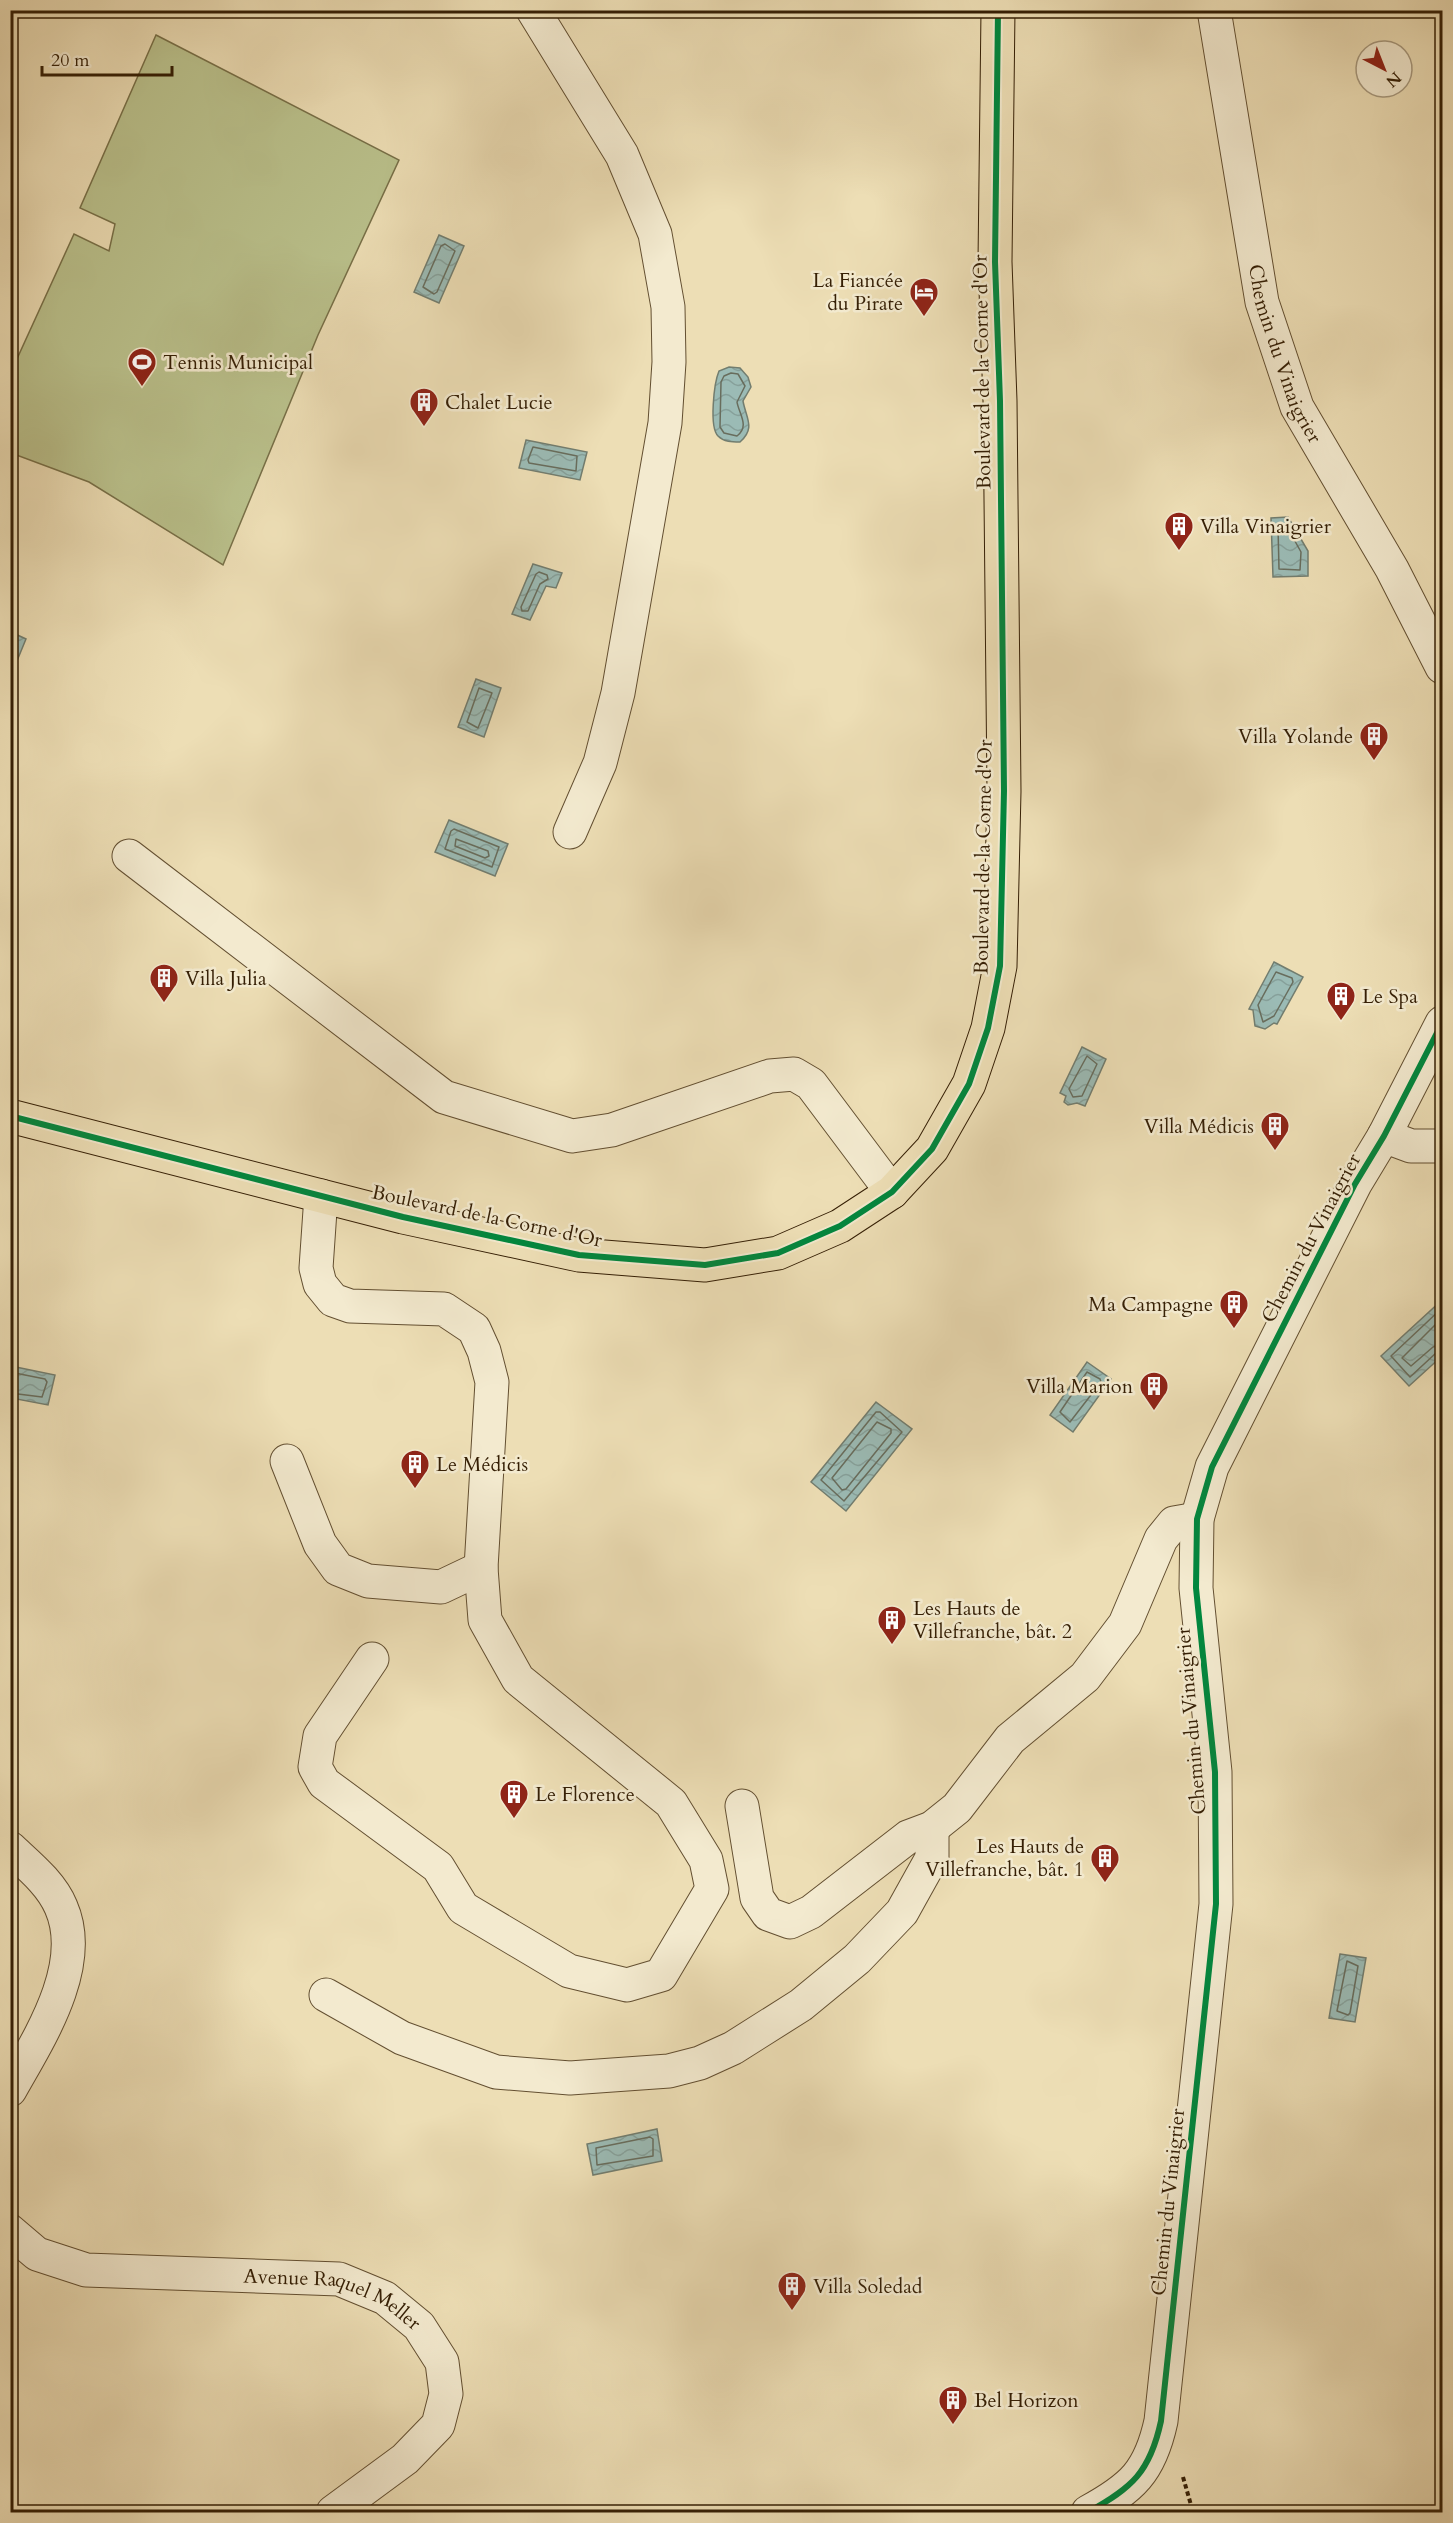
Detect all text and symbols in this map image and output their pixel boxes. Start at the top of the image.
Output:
scale bar [42,39,172,77]
north arrow [1354,39,1414,99]
text: 20 m [51,48,90,73]
text: N [1381,67,1406,92]
street label: Boulevard de la Corne d'Or [966,254,998,490]
street label: Chemin du Vinaigrier [1243,262,1329,449]
place label: La Fiancée du Pirate [813,267,903,317]
hotel icon: La Fiancée du Pirate [908,276,940,318]
sports icon: Tennis Municipal [126,346,158,388]
place label: Tennis Municipal [163,349,313,376]
building icon: Chalet Lucie [408,386,440,428]
place label: Chalet Lucie [445,389,553,416]
building icon: Villa Vinaigrier [1163,510,1195,552]
place label: Villa Vinaigrier [1200,513,1332,540]
building icon: Villa Yolande [1358,720,1390,762]
place label: Villa Yolande [1238,723,1353,750]
street label: Boulevard de la Corne d'Or [967,739,999,975]
building icon: Villa Julia [148,962,180,1004]
place label: Villa Julia [185,965,267,992]
building icon: Le Spa [1325,980,1357,1022]
place label: Le Spa [1362,983,1418,1010]
building icon: Villa Médicis [1259,1110,1291,1152]
place label: Villa Médicis [1144,1113,1254,1140]
street label: Chemin du Vinaigrier [1255,1148,1367,1327]
street label: Boulevard de la Corne d'Or [369,1178,605,1254]
building icon: Ma Campagne [1218,1288,1250,1330]
place label: Ma Campagne [1088,1291,1213,1318]
building icon: Villa Marion [1138,1370,1170,1412]
place label: Villa Marion [1026,1373,1134,1400]
building icon: Le Médicis [399,1448,431,1490]
place label: Le Médicis [436,1451,528,1478]
place label: Les Hauts de Villefranche, bât. 2 [913,1595,1072,1645]
building icon: Les Hauts de Villefranche, bât. 2 [876,1604,908,1646]
street label: Chemin du Vinaigrier [1169,1625,1213,1816]
building icon: Le Florence [498,1778,530,1820]
place label: Le Florence [535,1781,635,1808]
place label: Les Hauts de Villefranche, bât. 1 [925,1833,1084,1883]
building icon: Les Hauts de Villefranche, bât. 1 [1089,1842,1121,1884]
street label: Chemin du Vinaigrier [1145,2106,1191,2297]
street label: Avenue Raquel Meller [243,2262,428,2336]
building icon: Villa Soledad [776,2270,808,2312]
place label: Villa Soledad [813,2273,923,2300]
building icon: Bel Horizon [937,2384,969,2426]
place label: Bel Horizon [974,2387,1079,2414]

